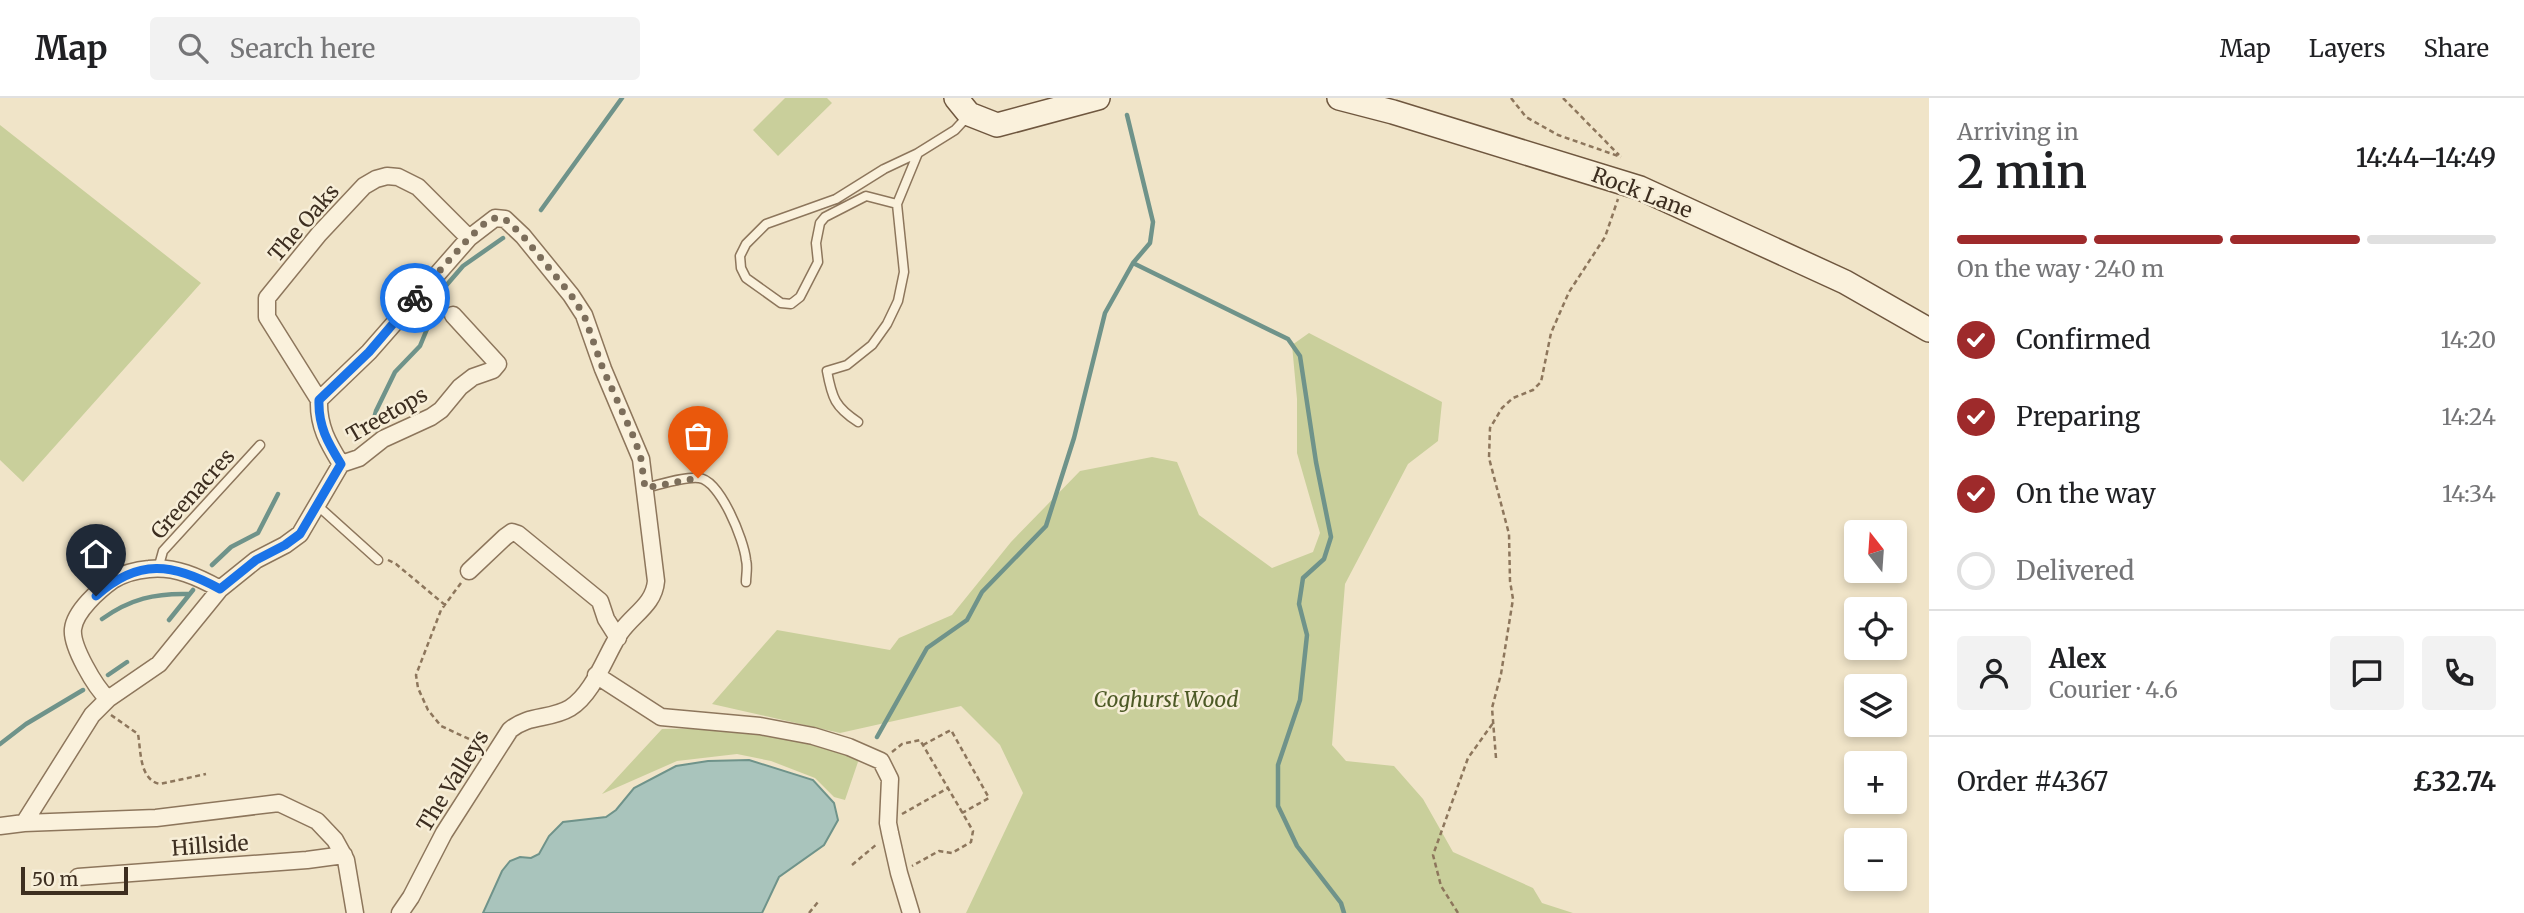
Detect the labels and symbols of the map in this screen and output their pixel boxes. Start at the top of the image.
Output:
street label: Rock Lane [1588,161,1696,224]
street label: The Oaks [262,178,345,267]
courier [380,263,450,333]
street label: Treetops [341,381,432,449]
pin [668,406,728,478]
street label: Greenacres [145,443,240,544]
north arrow [1844,520,1908,583]
pin [66,524,126,596]
park label: Coghurst Wood [1093,686,1239,713]
street label: The Valleys [411,725,495,837]
street label: Hillside [171,829,249,862]
scale bar [21,864,128,896]

